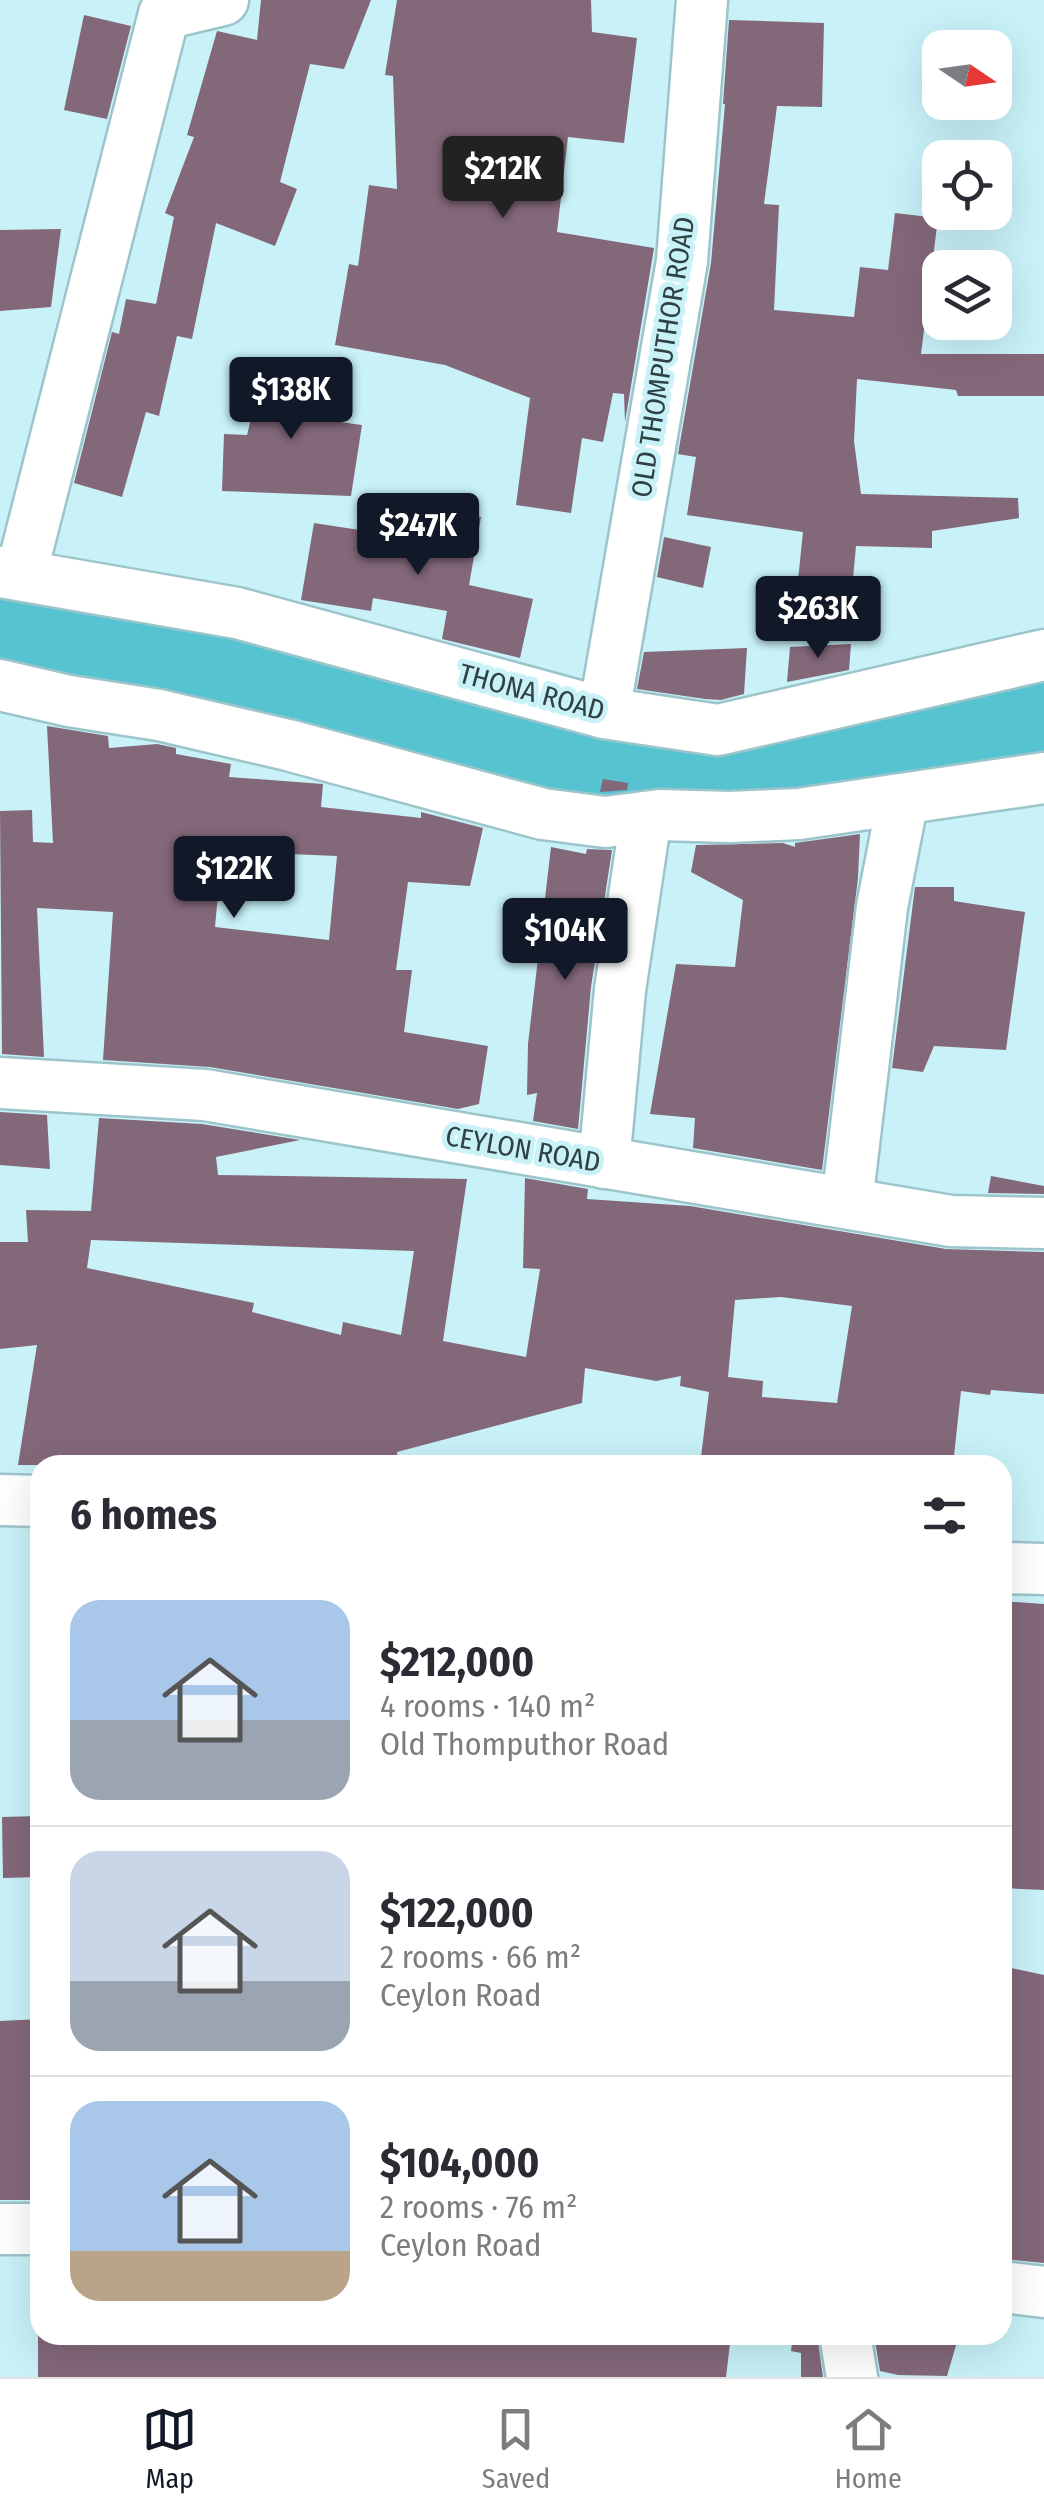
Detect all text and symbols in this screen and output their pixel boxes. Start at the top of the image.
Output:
north arrow [922,30,1012,120]
map controls [922,30,1012,340]
pin: $212K [433,136,573,221]
button: locate [922,140,1012,230]
text: $212K [465,149,541,187]
street label: OLD THOMPUTHOR ROAD [625,214,701,500]
button: layers [922,250,1012,340]
pin: $138K [221,357,361,442]
text: $138K [252,370,330,408]
pin: $247K [348,493,488,578]
text: $247K [379,506,457,544]
pin: $263K [748,576,888,661]
text: $263K [778,589,858,627]
street label: THONA ROAD [456,657,608,727]
pin: $122K [164,836,304,921]
text: $122K [196,849,272,887]
pin: $104K [495,898,635,983]
text: $104K [525,911,605,949]
street label: CEYLON ROAD [443,1119,603,1179]
icon: filters [917,1488,972,1543]
text: 6 homes [70,1490,217,1540]
text: $212,000 [380,1637,534,1687]
icon: home [150,1640,270,1760]
text: 4 rooms · 140 m² [380,1687,595,1725]
text: Old Thomputhor Road [380,1725,669,1763]
text: $122,000 [380,1888,534,1938]
icon: home [150,1891,270,2011]
text: 2 rooms · 66 m² [380,1938,581,1976]
text: Ceylon Road [380,1976,541,2014]
text: $104,000 [380,2138,539,2188]
icon: home [150,2141,270,2261]
text: 2 rooms · 76 m² [380,2188,577,2226]
text: Ceylon Road [380,2226,541,2264]
tab: Map [142,2402,197,2495]
tab: Saved [482,2402,550,2495]
tab: Home [835,2402,902,2495]

